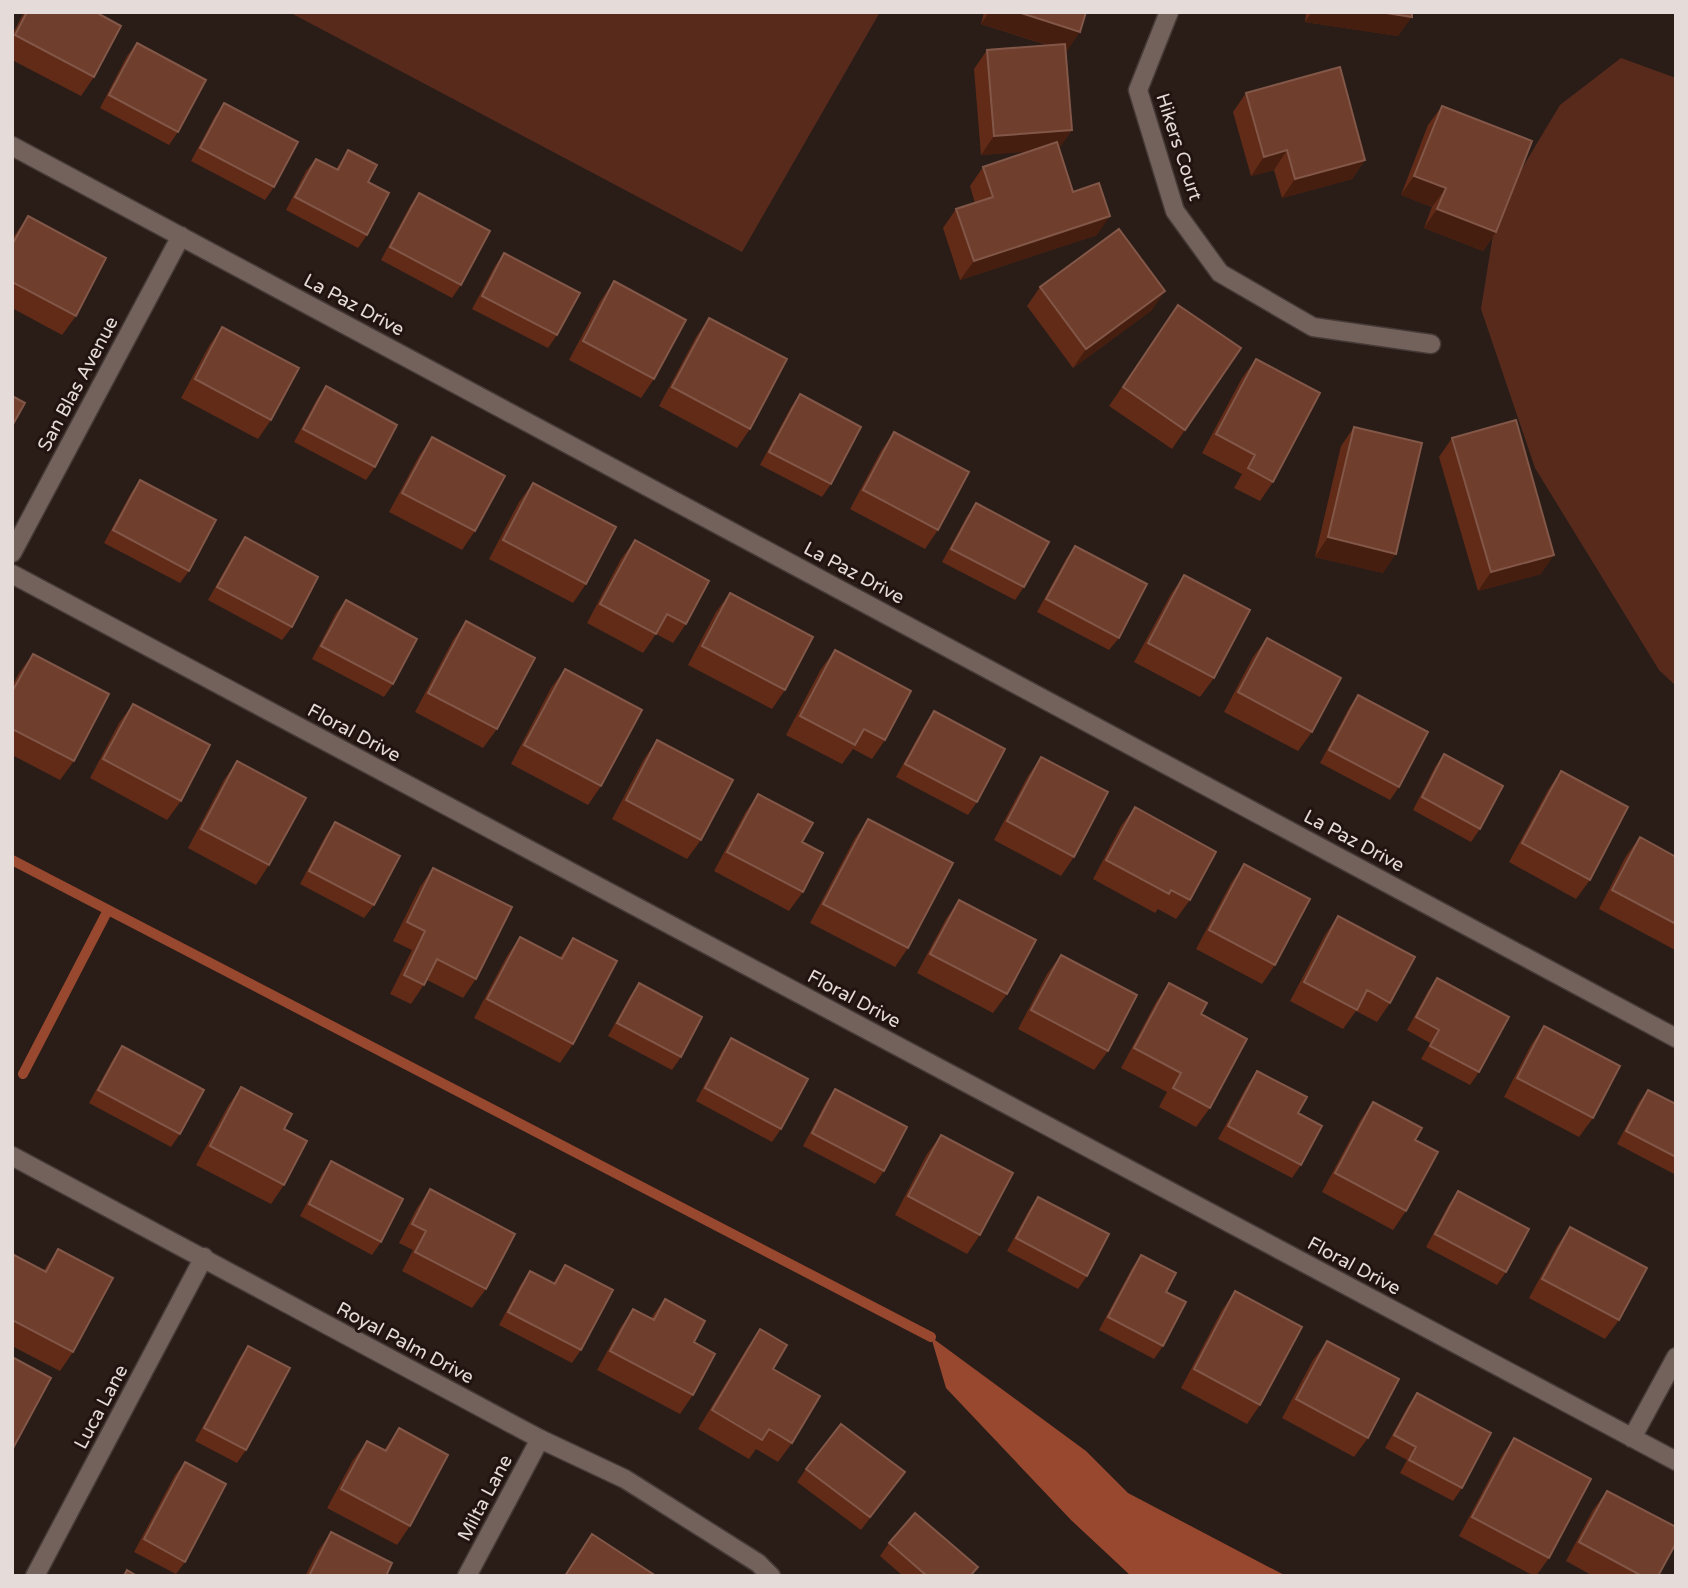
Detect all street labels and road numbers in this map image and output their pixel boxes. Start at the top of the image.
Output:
street label: Hikers Court [1151,90,1207,204]
street label: La Paz Drive [300,269,408,341]
street label: San Blas Avenue [33,313,123,455]
street label: La Paz Drive [800,537,908,609]
street label: Floral Drive [304,699,404,767]
street label: La Paz Drive [1300,805,1408,877]
street label: Floral Drive [804,965,904,1033]
street label: Floral Drive [1304,1232,1404,1300]
street label: Royal Palm Drive [333,1298,477,1388]
street label: Luca Lane [70,1361,132,1453]
street label: Milta Lane [453,1451,517,1545]

